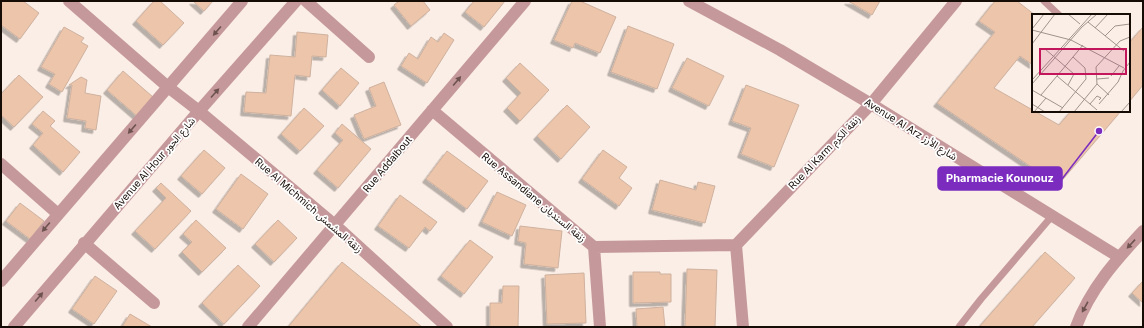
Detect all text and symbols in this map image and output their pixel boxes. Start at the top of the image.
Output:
inset map [1032,14,1130,112]
one-way arrow [212,25,221,36]
one-way arrow [453,75,462,86]
one-way arrow [210,88,219,97]
street label: Avenue Al Arz شارع الأرز [861,96,960,164]
street label: Rue Al Karm زنقة الكرم [786,112,865,194]
street label: Avenue Al Hour شارع الحور [111,114,199,213]
one-way arrow [127,124,136,134]
street label: Rue Addalbout [360,133,414,194]
street label: Rue Assandiane زنقة السنديان [479,150,589,245]
street label: Rue Al Michmich زنقة المشمش [252,155,365,256]
callout: Pharmacie Kounouz [938,167,1062,190]
text: Pharmacie Kounouz [946,171,1054,185]
one-way arrow [42,222,51,232]
one-way arrow [1126,239,1136,249]
one-way arrow [34,292,43,303]
one-way arrow [1081,301,1088,313]

